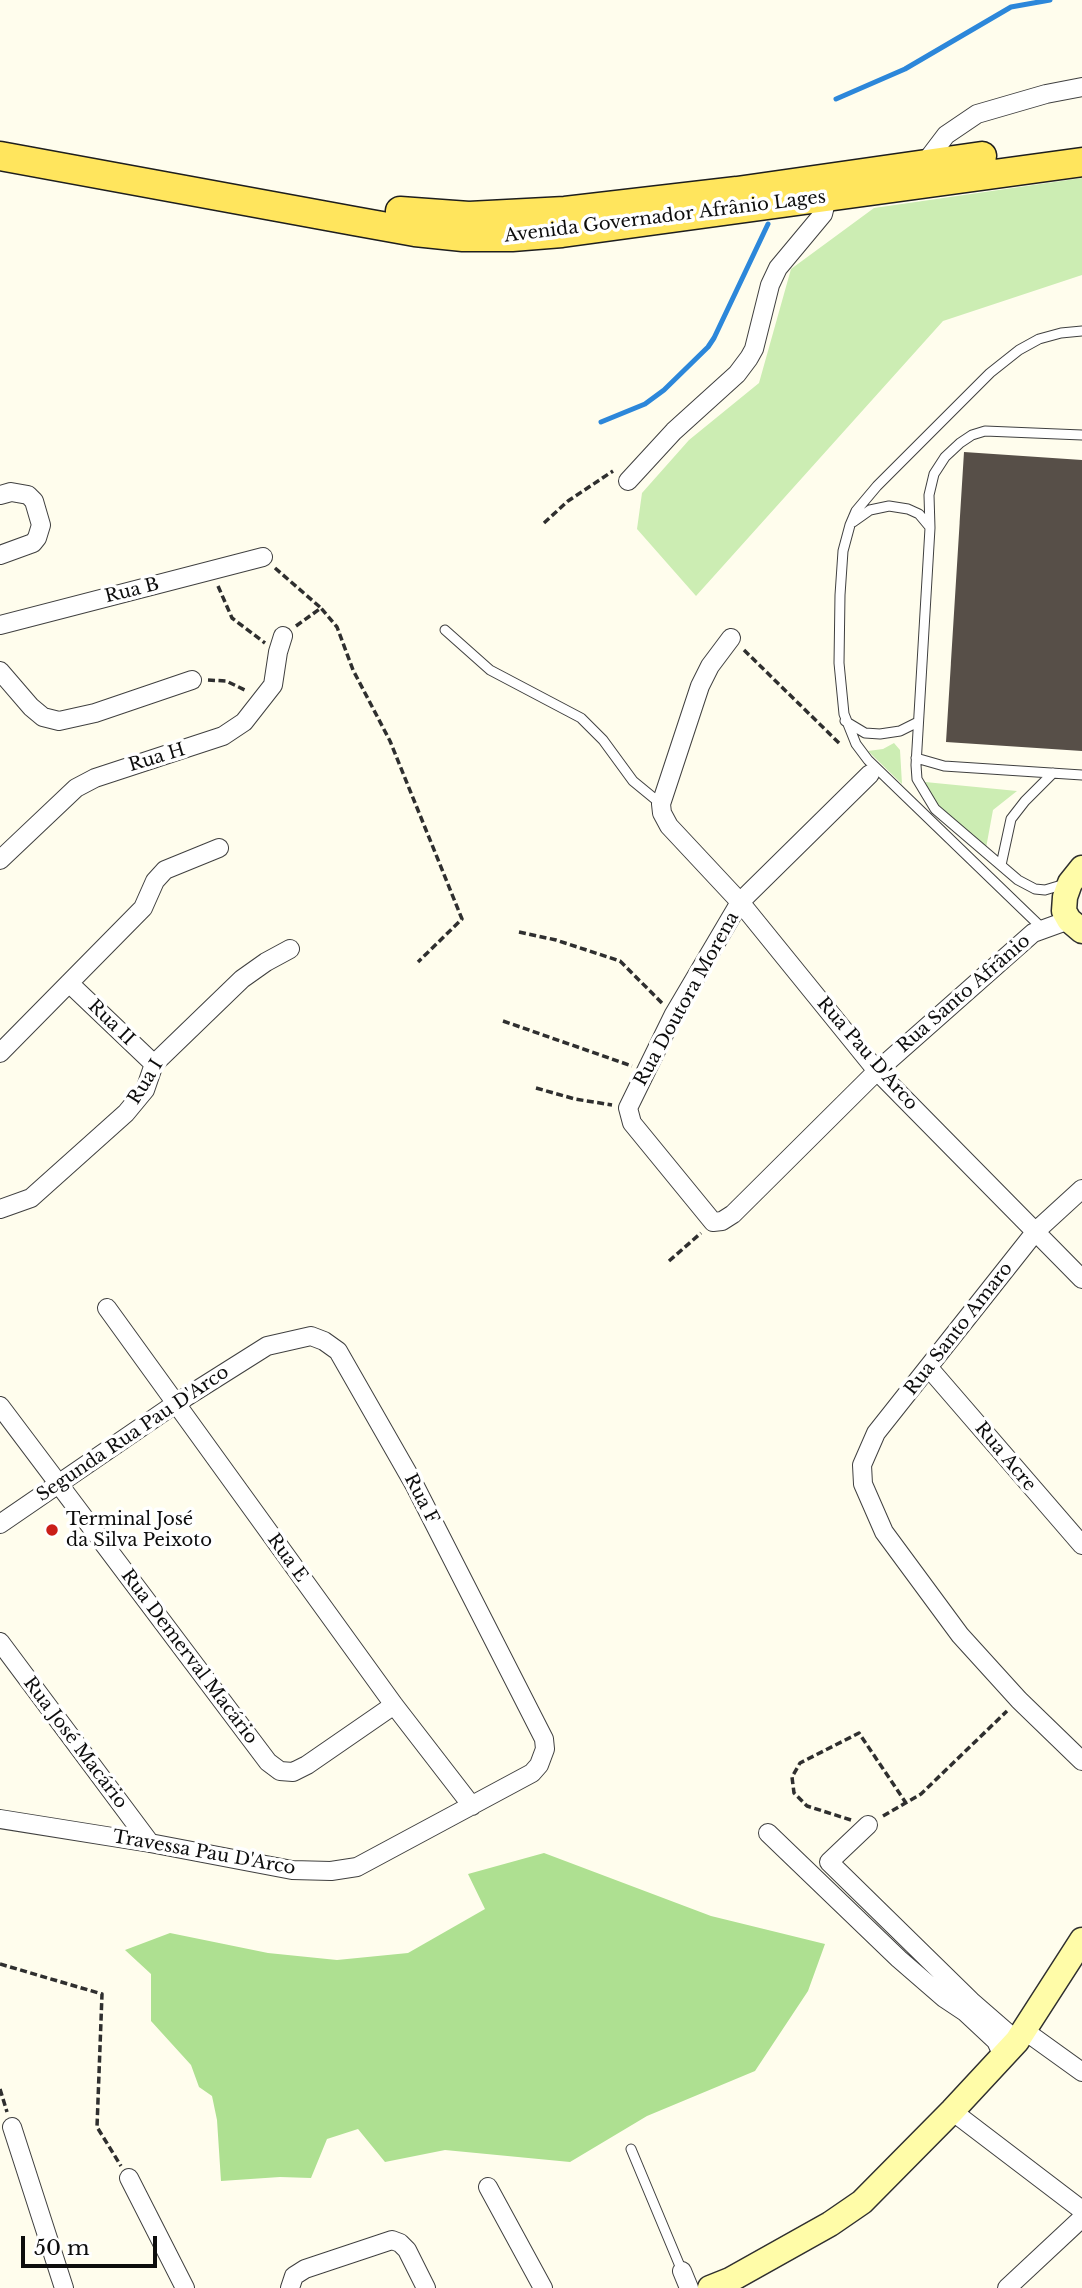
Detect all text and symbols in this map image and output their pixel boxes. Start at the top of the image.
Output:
street label: Avenida Governador Afrânio Lages [503,187,827,247]
street label: Rua B [103,574,161,608]
street label: Rua H [126,739,188,777]
street label: Rua Doutora Morena [630,908,744,1090]
street label: Rua Santo Afrânio [893,930,1035,1058]
street label: Rua Pau D'Arco [812,993,922,1115]
street label: Rua II [83,996,139,1050]
street label: Rua I [124,1056,168,1108]
street label: Rua Santo Amaro [900,1258,1018,1400]
street label: Segunda Rua Pau D'Arco [33,1362,233,1506]
street label: Rua Acre [970,1418,1040,1496]
street label: Rua F [399,1470,443,1528]
place label: Terminal José da Silva Peixoto [66,1509,212,1552]
marker: Terminal José da Silva Peixoto [44,1522,60,1538]
street label: Rua E [262,1530,312,1586]
street label: Rua Demerval Macário [116,1565,262,1749]
street label: Rua José Macário [18,1673,132,1813]
street label: Travessa Pau D'Arco [111,1826,297,1880]
scale bar [24,2222,161,2266]
text: 50 m [34,2235,89,2261]

